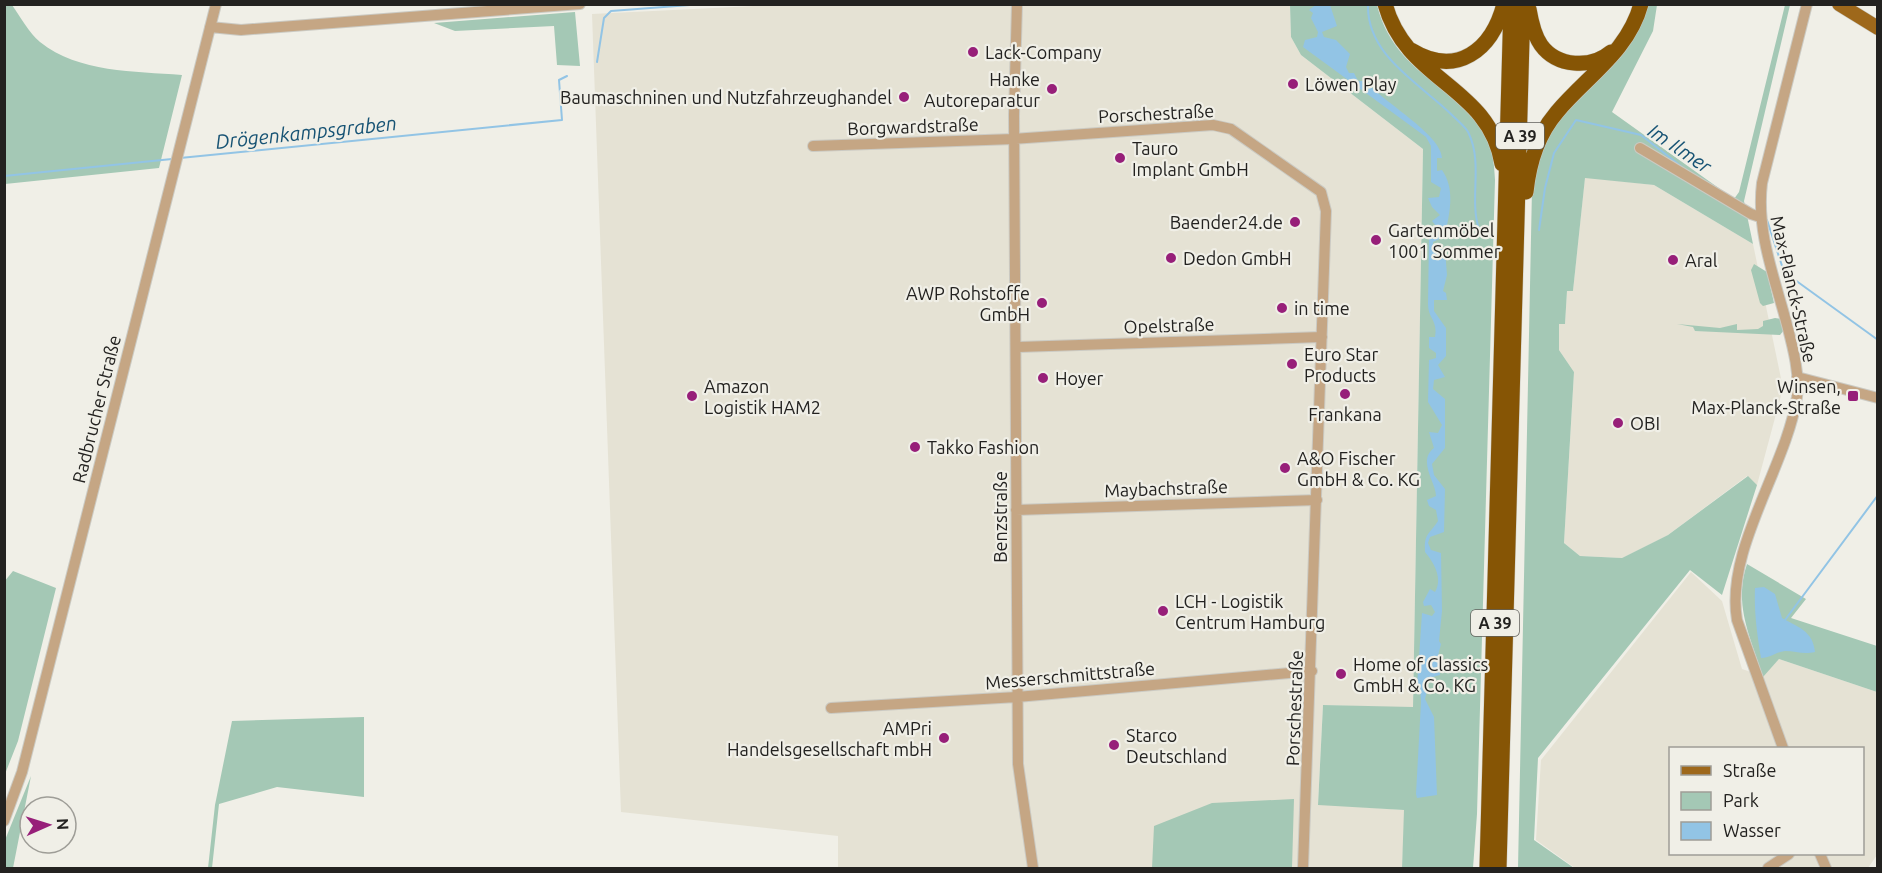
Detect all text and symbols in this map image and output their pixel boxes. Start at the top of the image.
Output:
place label: Lack-Company [985,42,1102,62]
marker: Lack-Company [966,45,980,59]
place label: Hanke Autoreparatur [924,69,1040,110]
place label: Löwen Play [1305,74,1397,94]
marker: Löwen Play [1286,77,1300,91]
marker: Hanke Autoreparatur [1045,82,1059,96]
place label: Baumaschninen und Nutzfahrzeughandel [560,87,892,107]
marker: Baumaschninen und Nutzfahrzeughandel [897,90,911,104]
street label: Porschestraße [1098,100,1214,126]
water label: Drögenkampsgraben [214,111,398,153]
street label: Borgwardstraße [847,114,979,138]
water label: Im Ilmer [1644,118,1717,178]
road number: A 39 [1496,123,1544,149]
place label: Tauro Implant GmbH [1132,138,1249,179]
marker: Tauro Implant GmbH [1113,151,1127,165]
place label: Baender24.de [1170,212,1283,232]
street label: Max-Planck-Straße [1767,214,1821,364]
marker: Baender24.de [1288,215,1302,229]
place label: Gartenmöbel 1001 Sommer [1388,220,1501,261]
marker: Gartenmöbel 1001 Sommer [1369,233,1383,247]
place label: Dedon GmbH [1183,248,1292,268]
place label: Aral [1685,250,1718,270]
marker: Dedon GmbH [1164,251,1178,265]
marker: Aral [1666,253,1680,267]
place label: AWP Rohstoffe GmbH [906,283,1030,324]
marker: AWP Rohstoffe GmbH [1035,296,1049,310]
place label: in time [1294,298,1350,318]
marker: in time [1275,301,1289,315]
street label: Opelstraße [1123,313,1215,337]
street label: Radbrucher Straße [68,333,124,485]
place label: Euro Star Products [1304,344,1378,385]
marker: Euro Star Products [1285,357,1299,371]
place label: Hoyer [1055,368,1104,388]
marker: Hoyer [1036,371,1050,385]
place label: Amazon Logistik HAM2 [704,376,821,417]
place label: Winsen, Max-Planck-Straße [1691,376,1841,417]
marker: Frankana [1338,387,1352,401]
marker: Amazon Logistik HAM2 [685,389,699,403]
marker: Winsen, Max-Planck-Straße [1846,389,1860,403]
place label: Frankana [1308,404,1382,424]
place label: OBI [1630,413,1660,433]
marker: OBI [1611,416,1625,430]
place label: Takko Fashion [927,437,1039,457]
marker: Takko Fashion [908,440,922,454]
place label: A&O Fischer GmbH & Co. KG [1297,448,1420,489]
marker: A&O Fischer GmbH & Co. KG [1278,461,1292,475]
street label: Benzstraße [990,471,1010,563]
street label: Maybachstraße [1104,476,1228,500]
place label: LCH - Logistik Centrum Hamburg [1175,591,1325,632]
marker: LCH - Logistik Centrum Hamburg [1156,604,1170,618]
road number: A 39 [1471,610,1519,636]
street label: Porschestraße [1282,650,1306,766]
place label: Home of Classics GmbH & Co. KG [1353,654,1489,695]
street label: Messerschmittstraße [984,658,1156,692]
marker: Home of Classics GmbH & Co. KG [1334,667,1348,681]
place label: AMPri Handelsgesellschaft mbH [727,718,932,759]
place label: Starco Deutschland [1126,725,1227,766]
marker: AMPri Handelsgesellschaft mbH [937,731,951,745]
marker: Starco Deutschland [1107,738,1121,752]
legend [1669,747,1864,855]
text: Straße [1723,760,1776,780]
text: Park [1723,790,1759,810]
north arrow [18,795,78,855]
text: N [54,818,72,831]
text: Wasser [1723,820,1781,840]

